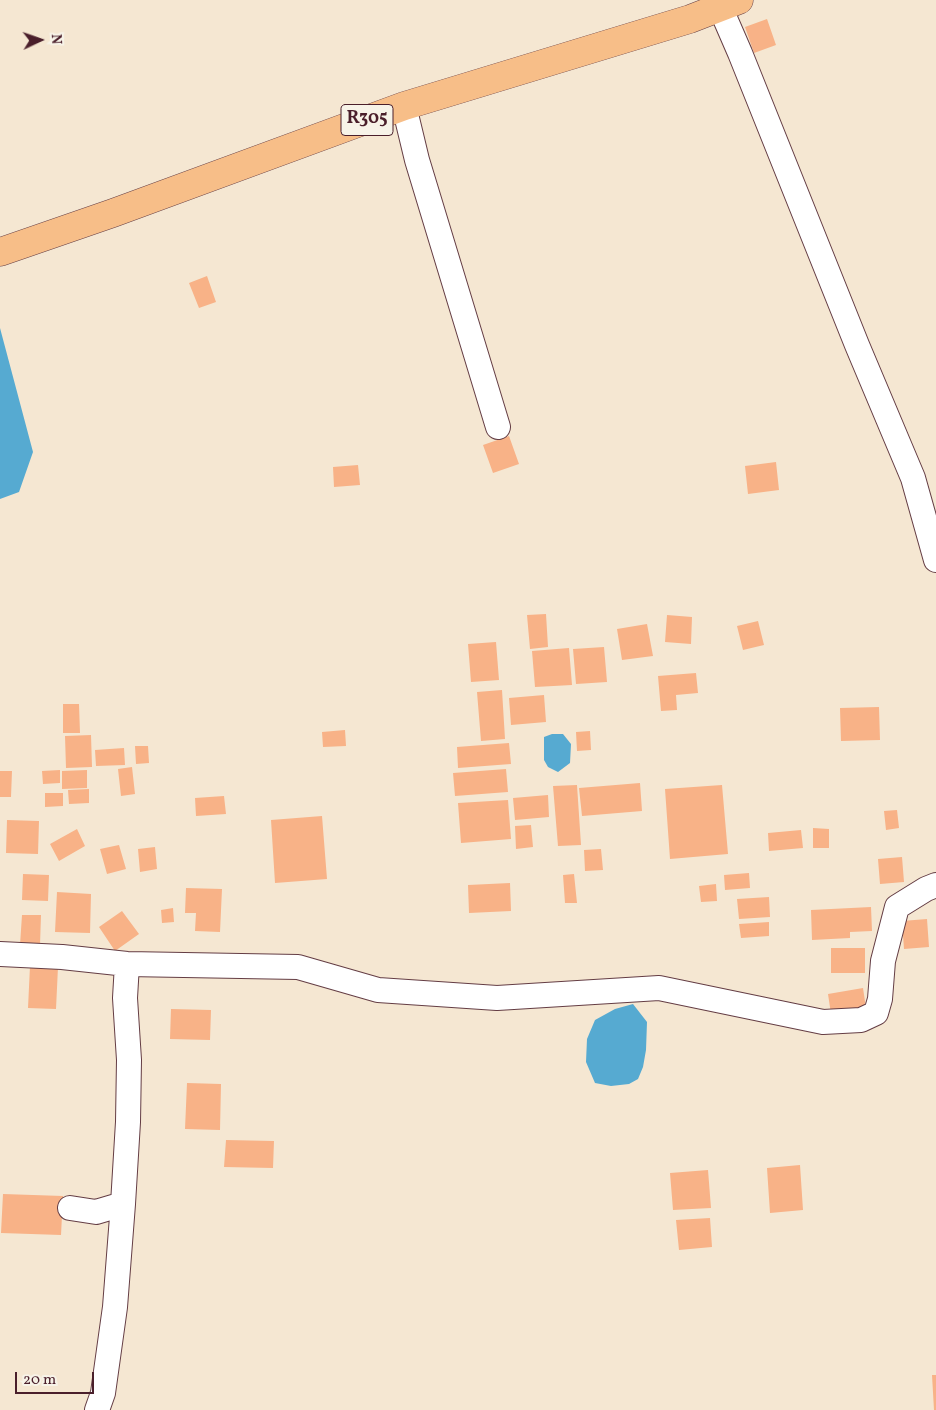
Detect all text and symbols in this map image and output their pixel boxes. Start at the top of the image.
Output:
north arrow [15,15,65,65]
text: N [46,34,65,45]
road number: R305 [341,104,393,136]
scale bar [18,1362,96,1394]
text: 20 m [23,1370,56,1391]

